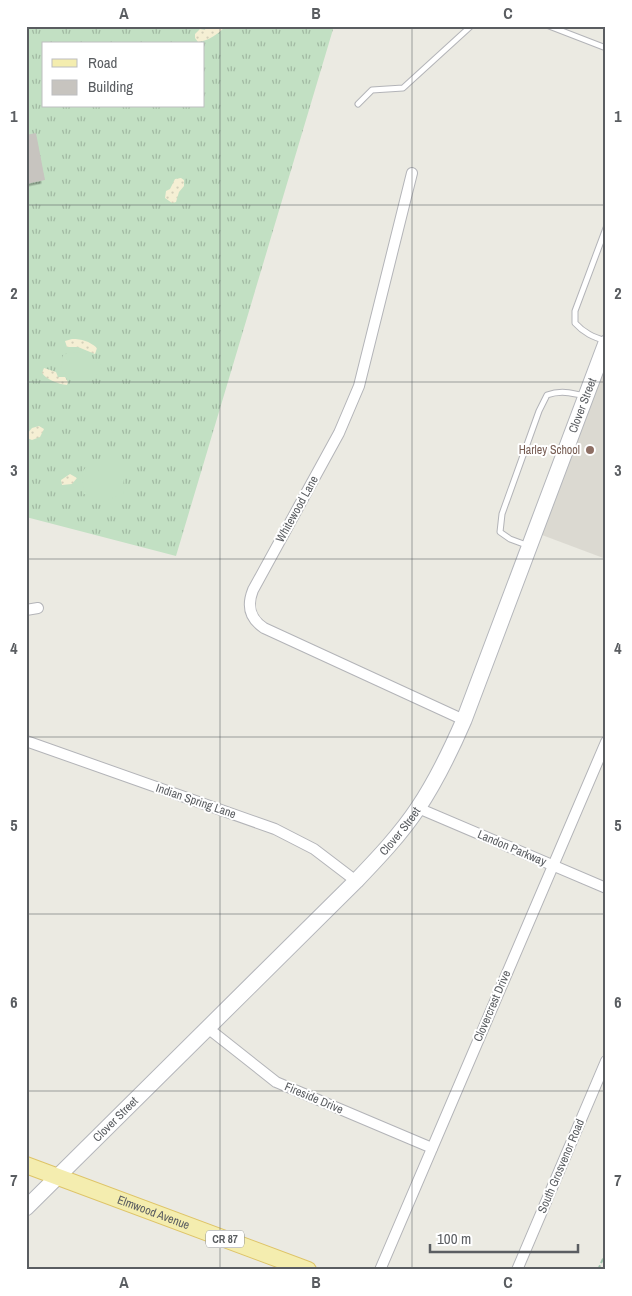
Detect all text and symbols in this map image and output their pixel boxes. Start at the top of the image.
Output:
text: A [119,2,129,24]
text: B [311,2,321,24]
text: C [503,2,513,24]
legend [42,42,205,108]
text: Road [88,52,117,73]
text: Building [88,76,133,97]
text: 1 [10,105,18,127]
text: 1 [614,105,622,127]
text: 2 [10,282,18,304]
text: 2 [614,282,622,304]
street label: Clover Street [565,375,600,435]
place label: Harley School [519,442,580,458]
marker: Harley School [584,444,596,456]
text: 3 [10,459,18,481]
text: 3 [614,459,622,481]
street label: Whitewood Lane [272,473,322,545]
text: 4 [10,637,18,659]
text: 4 [614,637,622,659]
street label: Indian Spring Lane [154,780,238,822]
street label: Clover Street [376,804,424,859]
text: 5 [10,814,18,836]
text: 5 [614,814,622,836]
street label: Landon Parkway [475,826,549,870]
street label: Clovercrest Drive [470,968,514,1044]
text: 6 [10,991,18,1013]
text: 6 [614,991,622,1013]
street label: Fireside Drive [282,1078,346,1118]
street label: Clover Street [89,1093,142,1145]
street label: South Grosvenor Road [534,1117,588,1215]
text: 7 [10,1169,18,1191]
text: 7 [614,1169,622,1191]
street label: Elmwood Avenue [115,1192,192,1233]
scale bar [430,1221,577,1253]
text: 100 m [437,1228,471,1249]
road number: CR 87 [206,1230,244,1248]
text: A [119,1271,129,1293]
text: B [311,1271,321,1293]
text: C [503,1271,513,1293]

